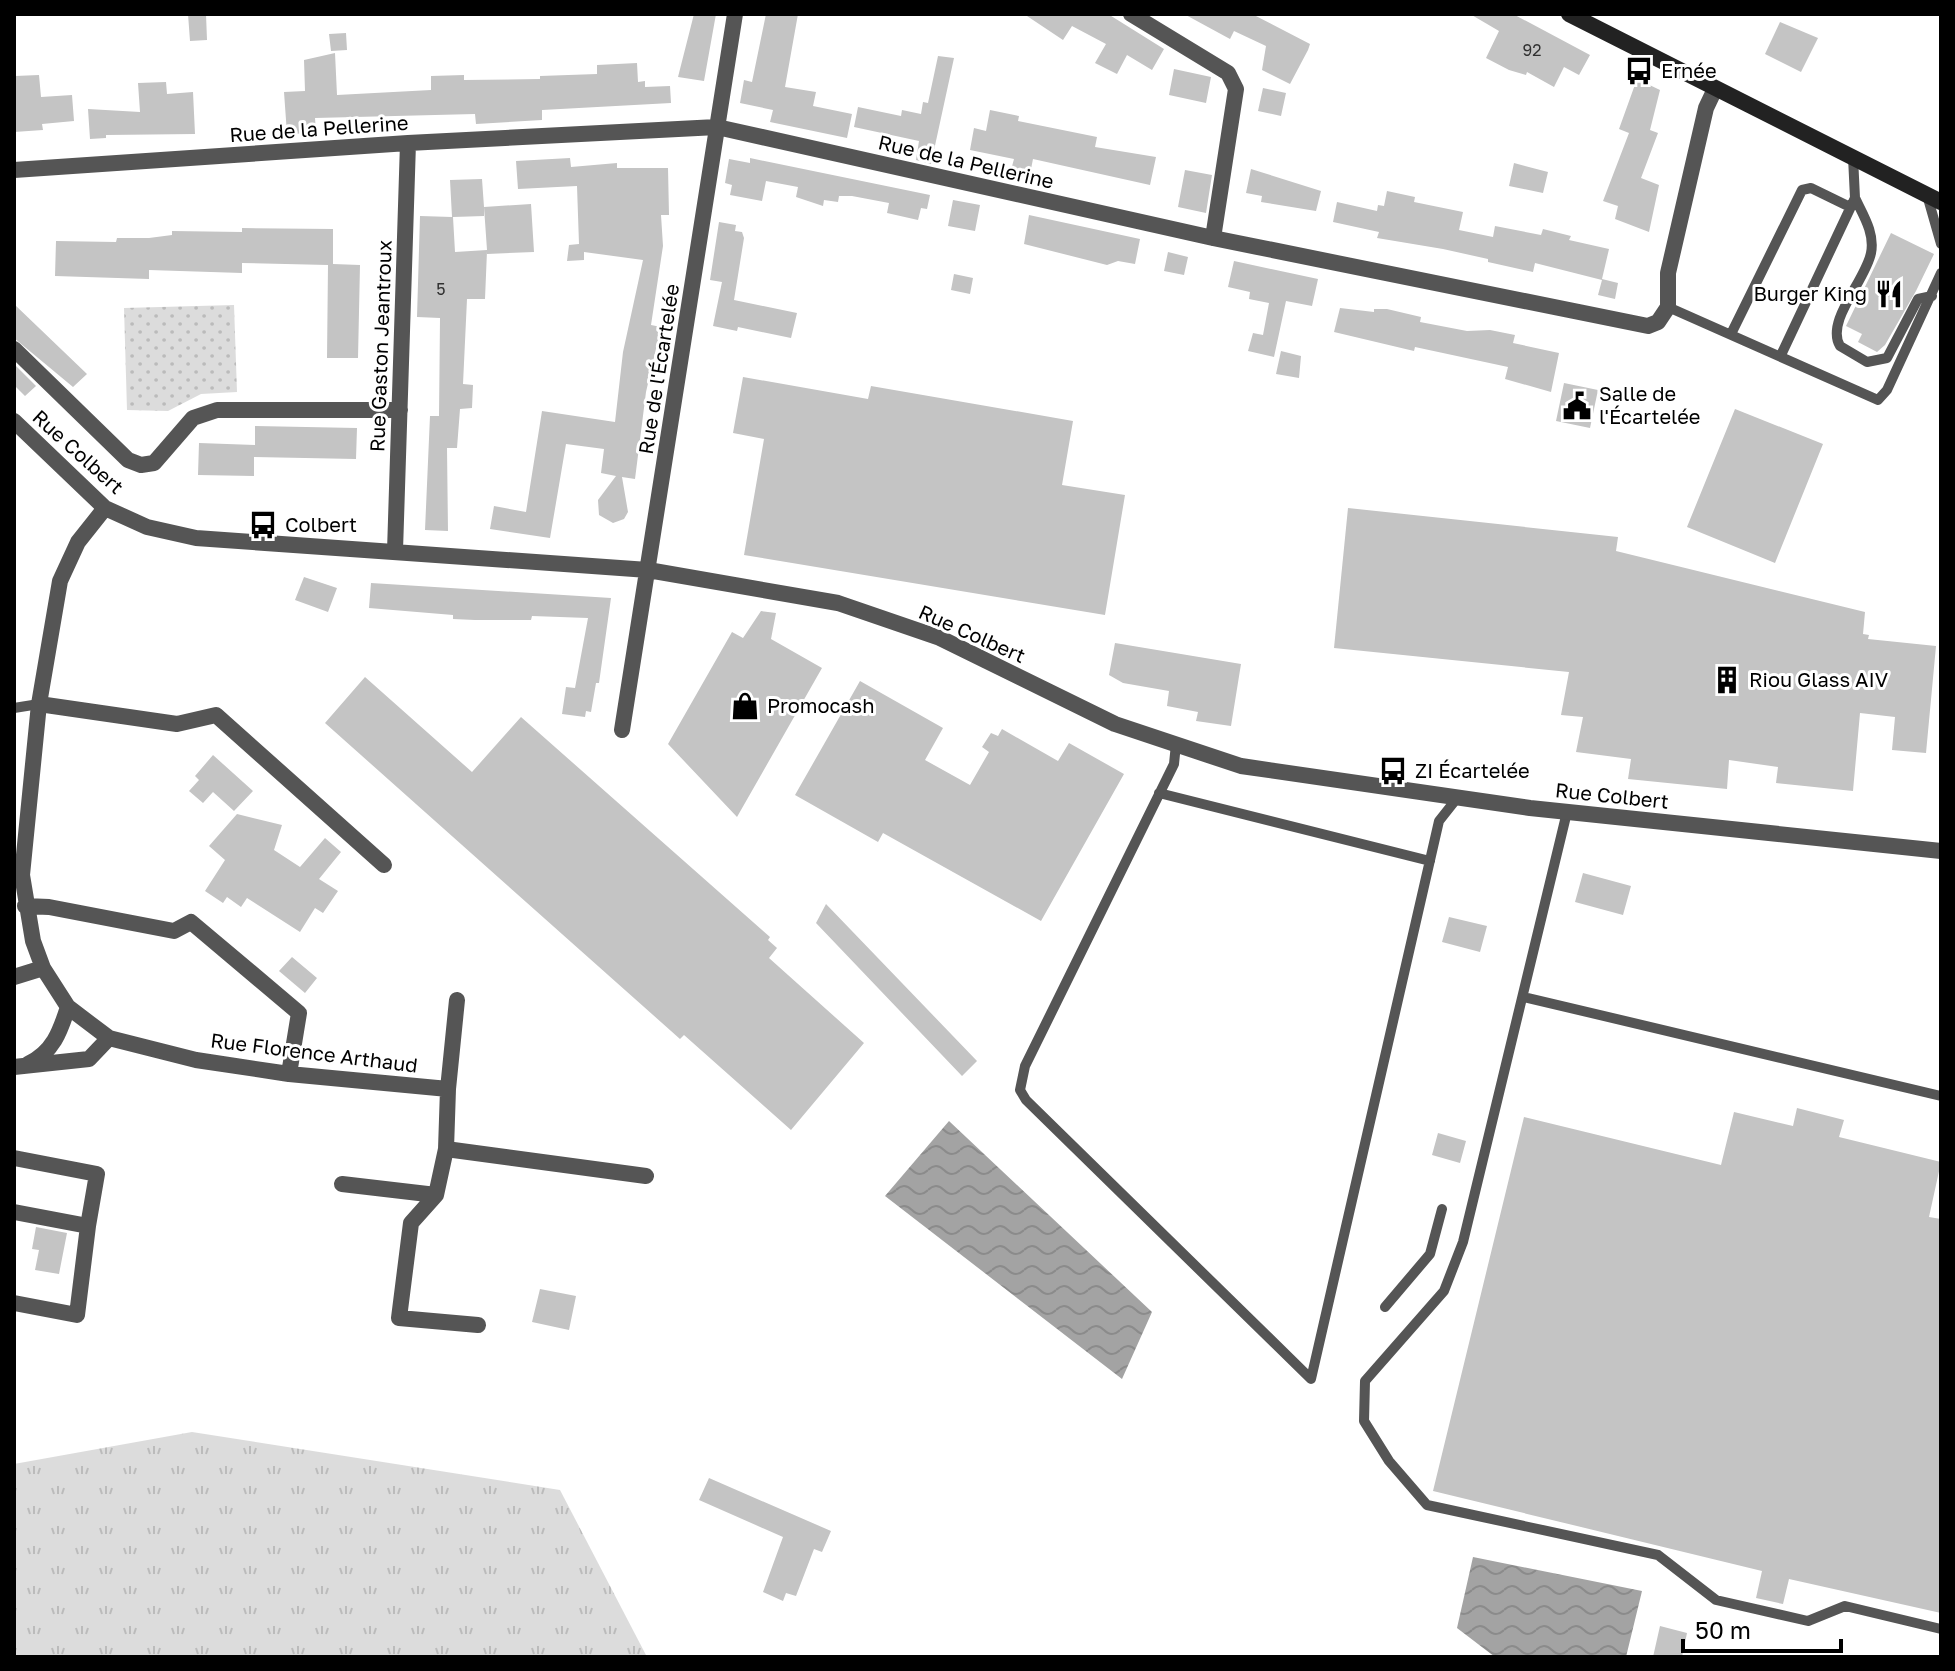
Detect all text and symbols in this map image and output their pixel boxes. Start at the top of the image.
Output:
house number: 92 [1523,40,1541,60]
bus stop icon: Ernée [1624,56,1654,86]
place label: Ernée [1661,58,1717,82]
street label: Rue de la Pellerine [229,110,409,146]
street label: Rue de la Pellerine [876,129,1056,193]
street label: Rue Gaston Jeantroux [364,240,396,452]
house number: 5 [436,279,446,299]
restaurant icon: Burger King [1874,279,1904,309]
place label: Burger King [1753,281,1867,305]
street label: Rue de l'Écartelée [633,282,683,456]
place label: Salle de l'Écartelée [1599,381,1700,428]
public building icon: Salle de l'Écartelée [1562,391,1592,421]
street label: Rue Colbert [28,404,129,498]
bus stop icon: Colbert [248,510,278,540]
place label: Colbert [285,512,357,536]
street label: Rue Colbert [915,599,1029,667]
building icon: Riou Glass AIV [1712,665,1742,695]
place label: Riou Glass AIV [1749,667,1888,691]
shop icon: Promocash [730,691,760,721]
place label: Promocash [767,693,875,717]
bus stop icon: ZI Écartelée [1378,756,1408,786]
place label: ZI Écartelée [1415,758,1530,782]
street label: Rue Colbert [1554,777,1670,813]
street label: Rue Florence Arthaud [209,1027,419,1077]
scale bar [1683,1603,1841,1653]
text: 50 m [1695,1615,1751,1644]

